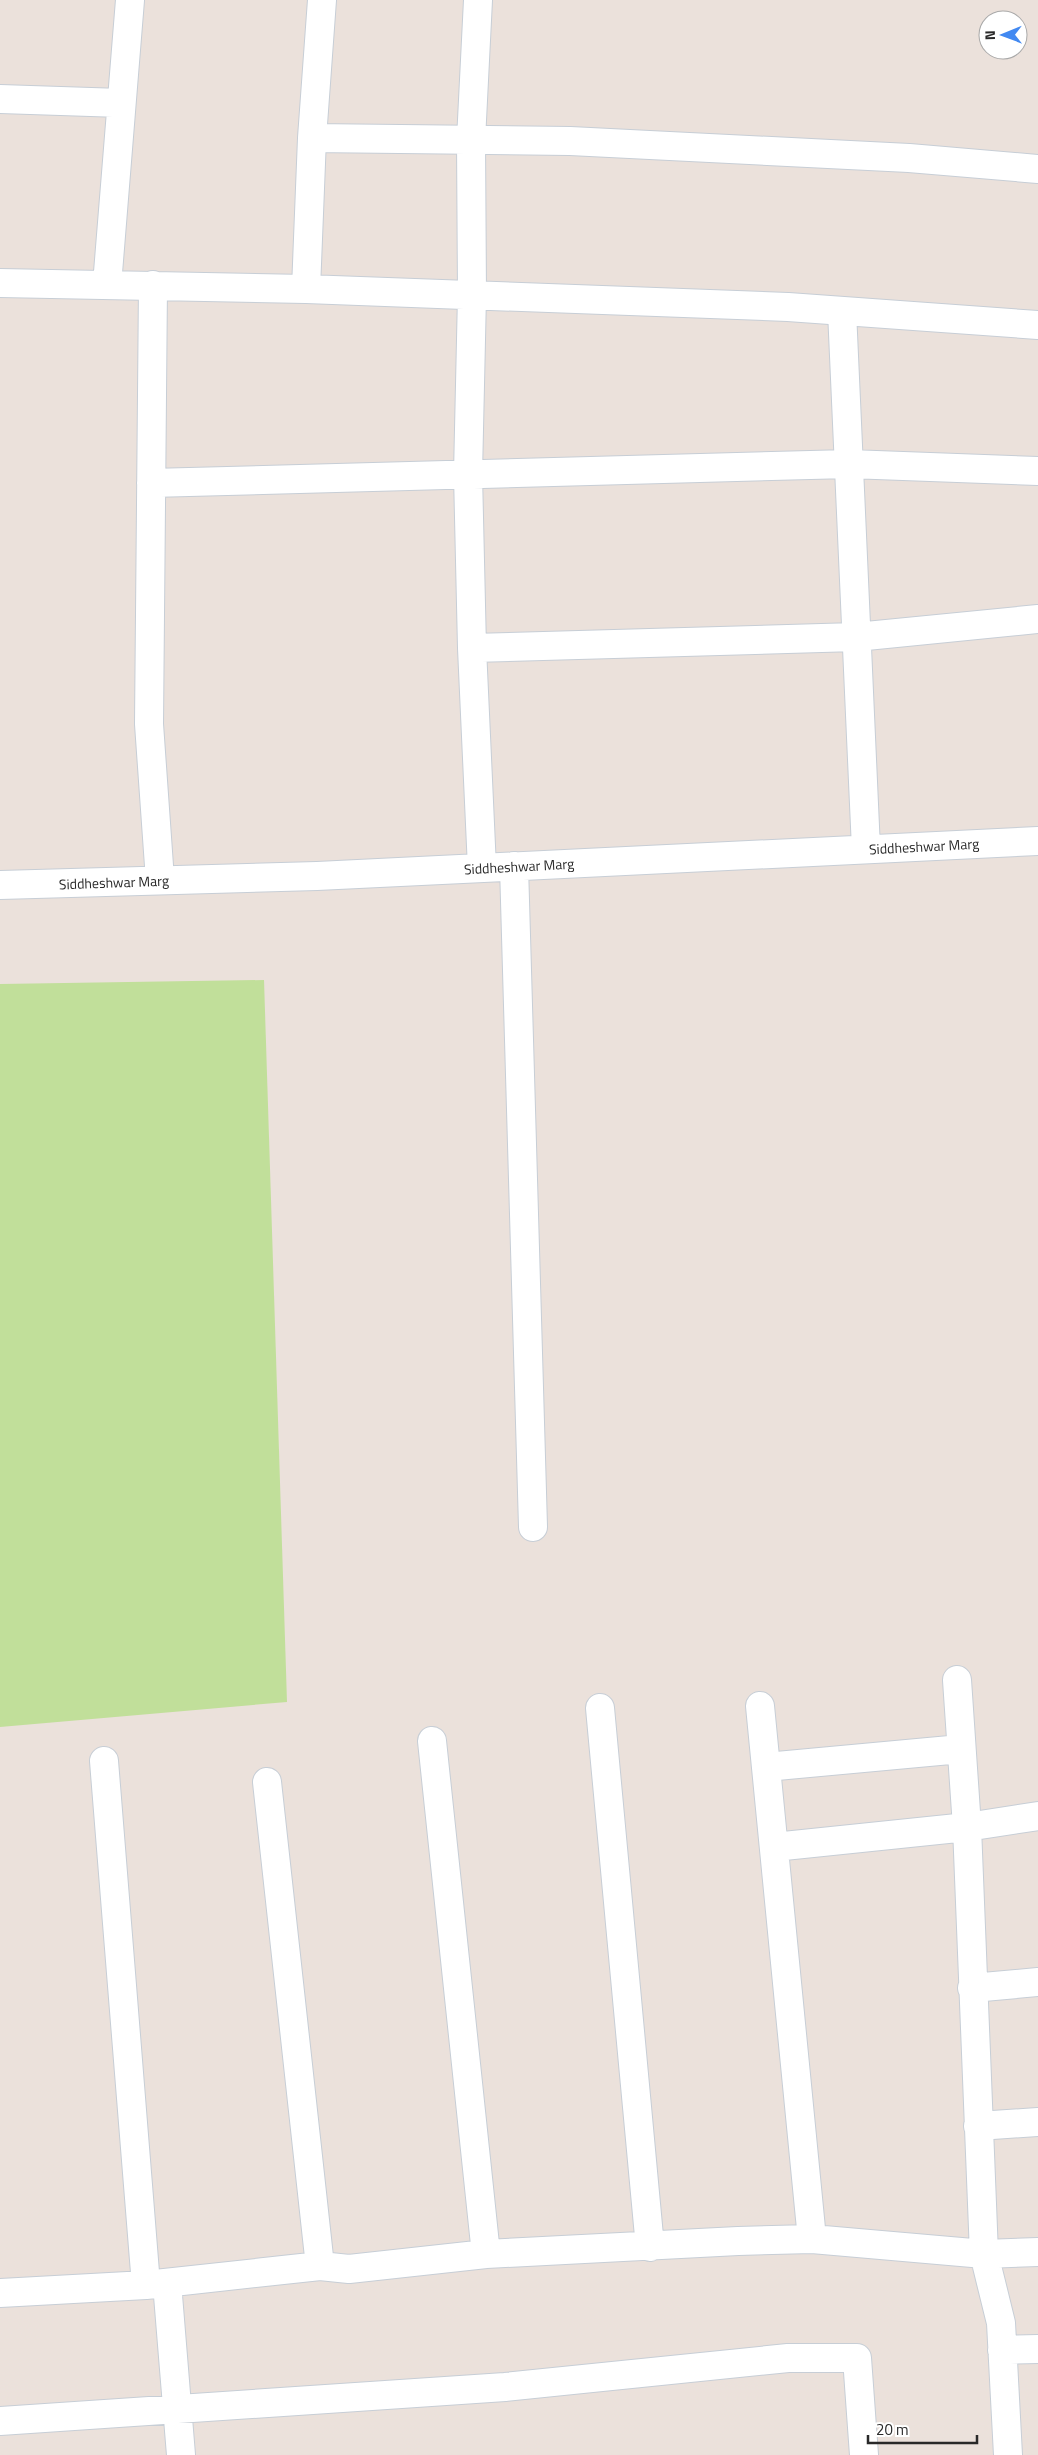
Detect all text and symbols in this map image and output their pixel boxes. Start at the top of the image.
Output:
north arrow [978,10,1028,60]
text: N [979,30,1000,40]
street label: Siddheshwar Marg [868,833,980,859]
street label: Siddheshwar Marg [463,853,575,879]
street label: Siddheshwar Marg [59,870,169,894]
scale bar [868,2412,977,2444]
text: 20 m [876,2418,909,2441]

